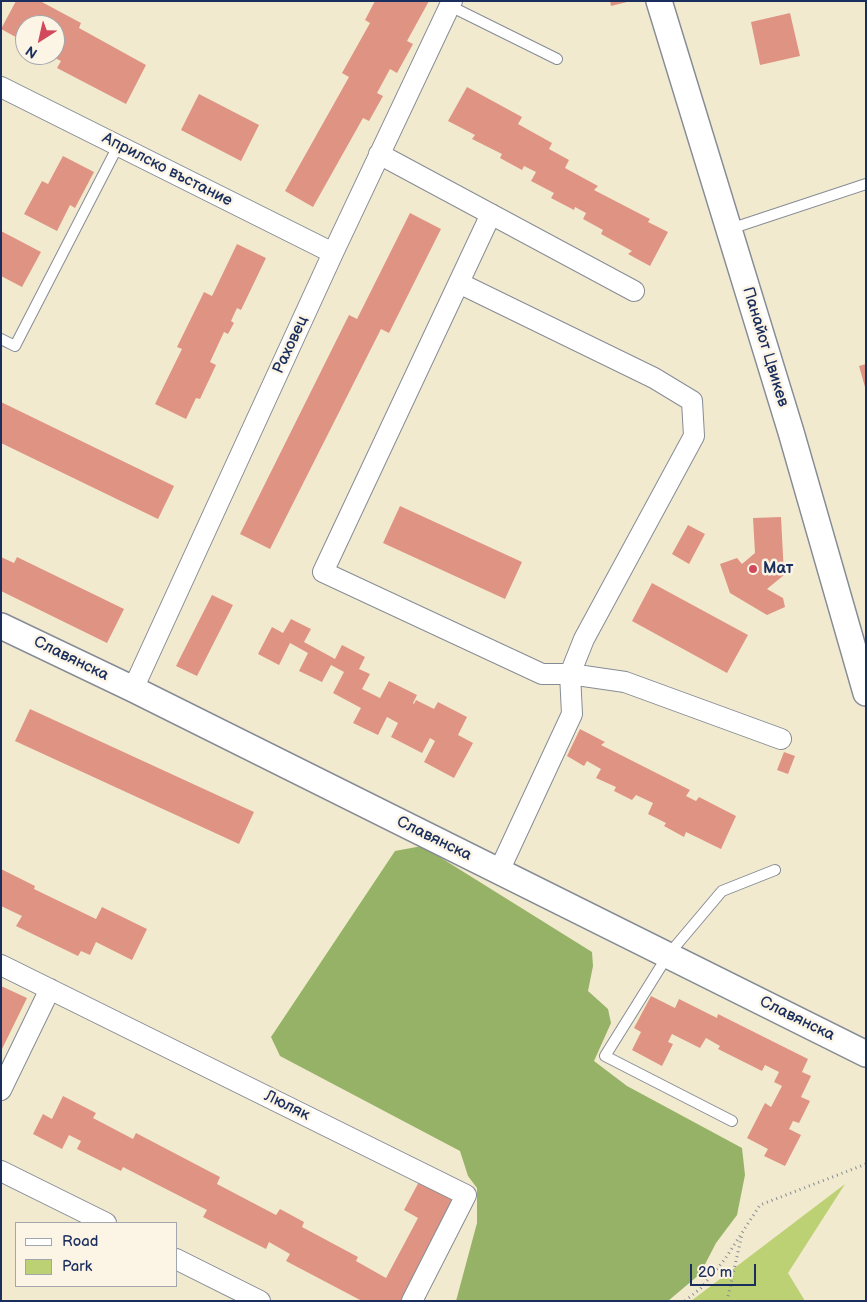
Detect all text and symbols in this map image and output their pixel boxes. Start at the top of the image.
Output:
north arrow [15,15,65,65]
text: N [23,42,41,62]
street label: Априлско въстание [99,129,235,211]
street label: Панайот Цвикев [738,285,792,409]
street label: Раховец [269,313,313,377]
place label: Мат [763,559,793,579]
marker: Мат [747,563,759,575]
street label: Славянска [30,633,112,685]
street label: Славянска [393,813,475,865]
street label: Славянска [756,993,838,1045]
street label: Люляк [261,1087,313,1125]
legend [15,1222,178,1287]
text: Road [62,1232,98,1251]
scale bar [692,1254,758,1286]
text: Park [62,1257,92,1276]
text: 20 m [698,1263,732,1282]

